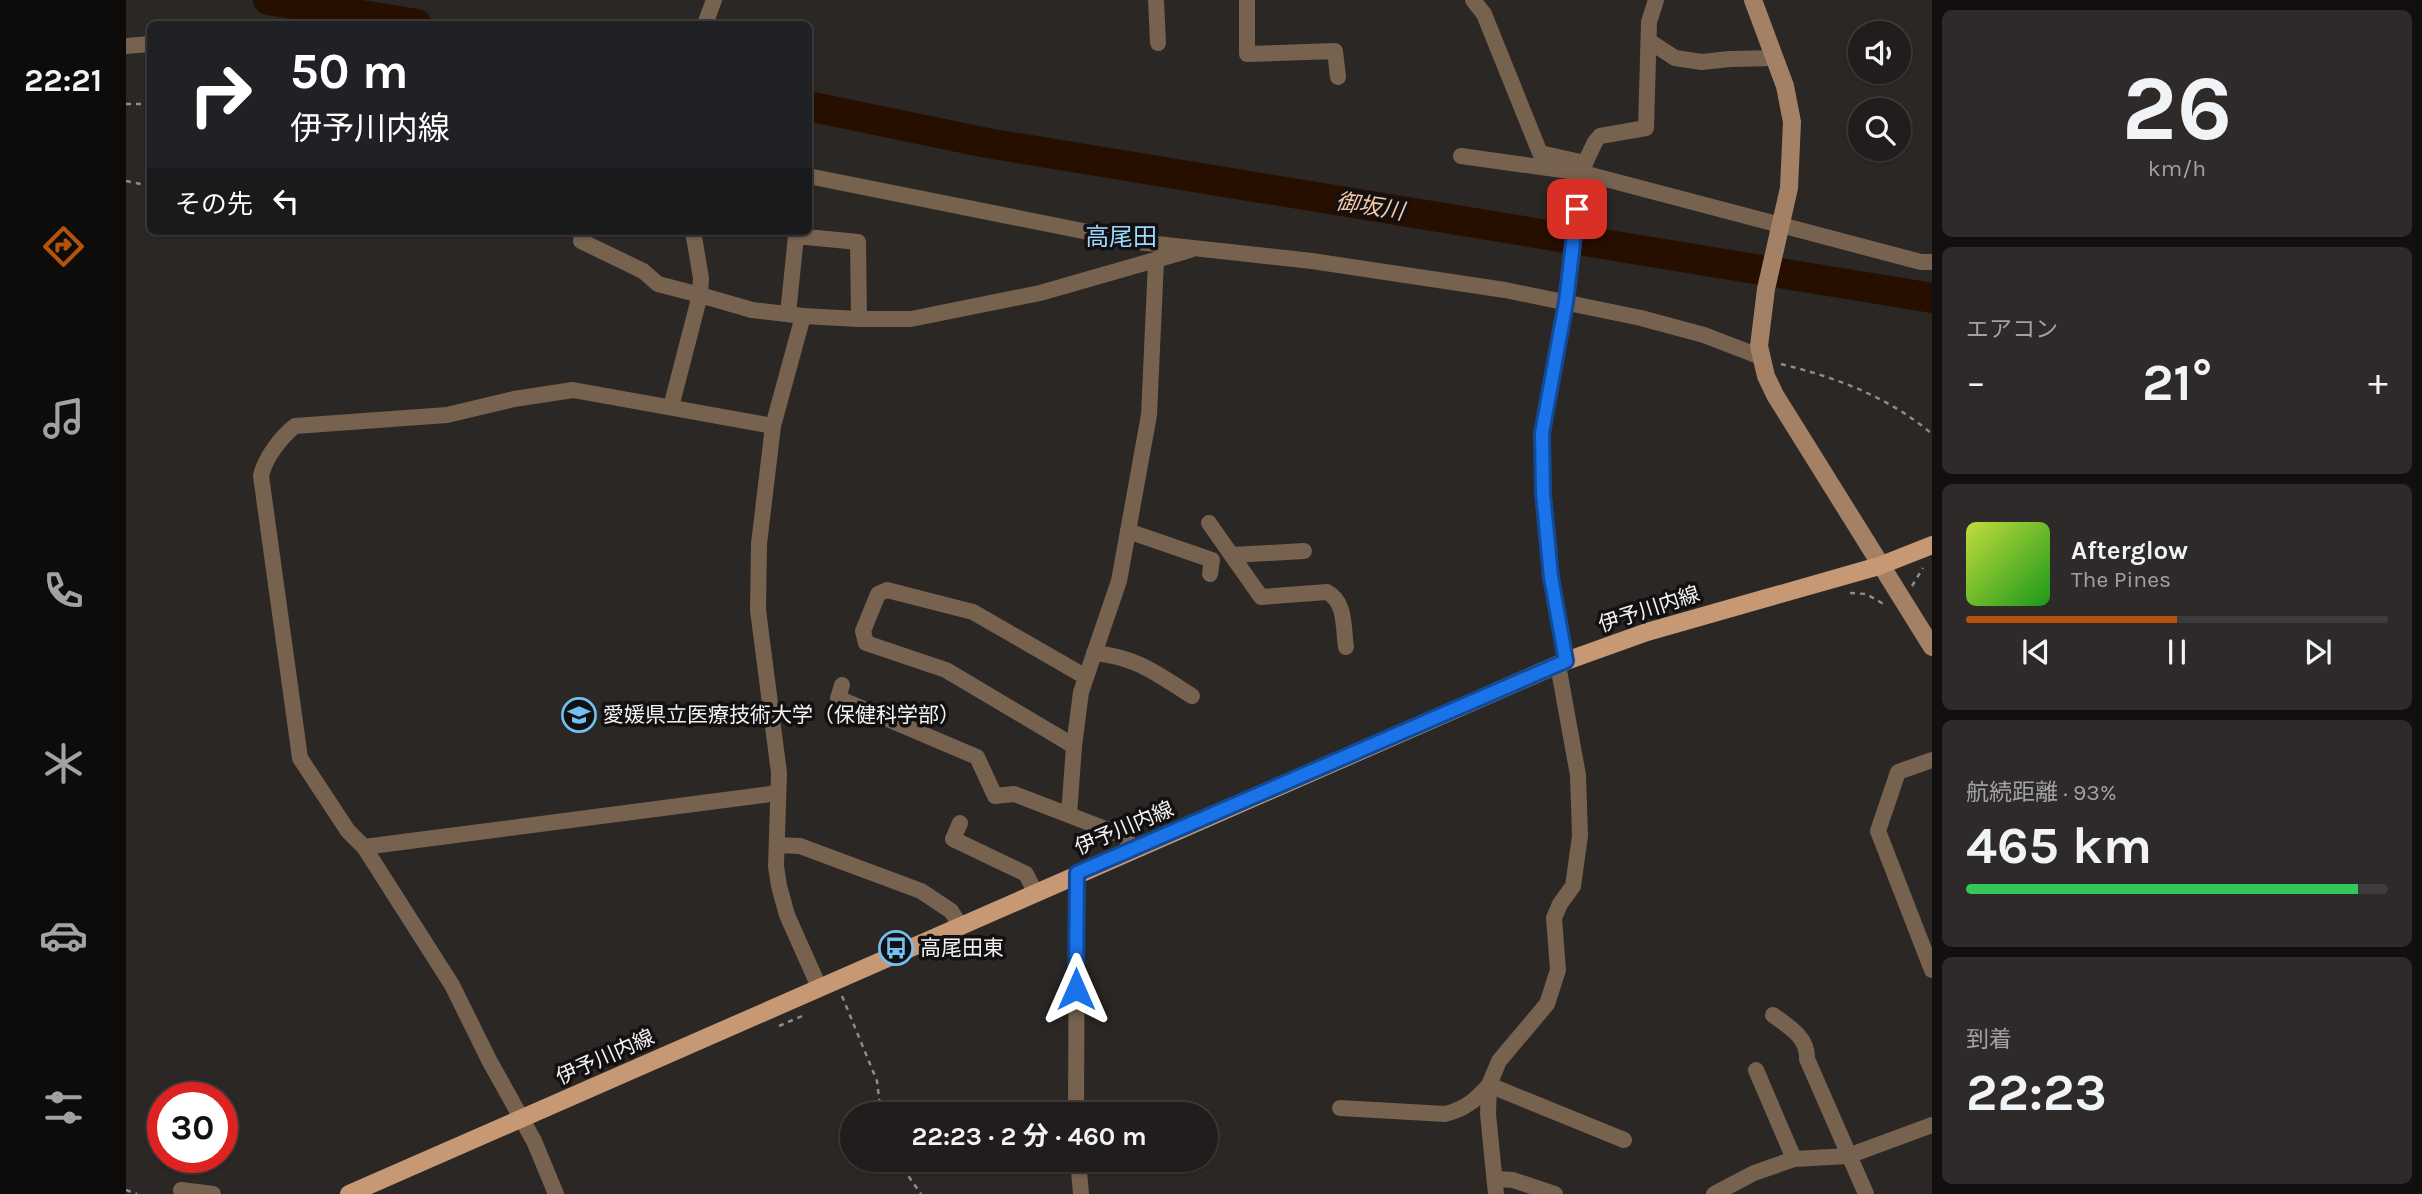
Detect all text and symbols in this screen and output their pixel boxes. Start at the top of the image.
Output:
map controls [1848,21,1911,161]
button: sound [1848,21,1911,84]
text: 50 m [290,43,408,100]
icon: right [175,49,266,140]
text: 26 [2122,56,2232,162]
text: 22:21 [24,62,102,99]
button: search [1848,98,1911,161]
text: 伊予川内線 [290,110,450,147]
text: km/h [2148,155,2206,182]
pin [1547,179,1607,239]
icon: left [267,182,305,220]
water label: 御坂川 [1334,188,1409,226]
text: その先 [175,189,253,220]
icon: arrive [1558,190,1596,228]
icon: directions [39,222,88,271]
district label: 高尾田 [1085,223,1157,251]
text: エアコン [1966,316,2058,343]
text: 21° [2142,352,2212,413]
text: − [1966,360,1986,405]
text: + [2368,360,2388,405]
icon: music [39,394,88,443]
text: Afterglow [2071,535,2188,566]
icon: phone [39,566,88,615]
text: The Pines [2071,566,2171,593]
street label: 伊予川内線 [1595,581,1703,637]
icon: previous [2017,633,2055,671]
icon: pause [2158,633,2196,671]
icon: next [2299,633,2337,671]
school or university icon: 愛媛県立医療技術大学（保健科学部） [560,696,598,734]
place label: 愛媛県立医療技術大学（保健科学部） [603,703,960,727]
icon: climate [39,739,88,788]
text: 航続距離 · 93% [1966,779,2117,806]
street label: 伊予川内線 [1071,796,1177,860]
text: 465 km [1966,815,2152,876]
icon: car [39,911,88,960]
bus stop icon: 高尾田東 [877,929,915,967]
place label: 高尾田東 [920,936,1004,960]
position arrow [1039,952,1113,1026]
street label: 伊予川内線 [552,1025,658,1089]
text: 到着 [1966,1026,2012,1053]
text: 22:23 [1966,1062,2107,1123]
speed limit sign: 30 [147,1082,238,1173]
icon: filters [39,1083,88,1132]
text: 22:23 · 2 分 · 460 m [911,1121,1147,1152]

